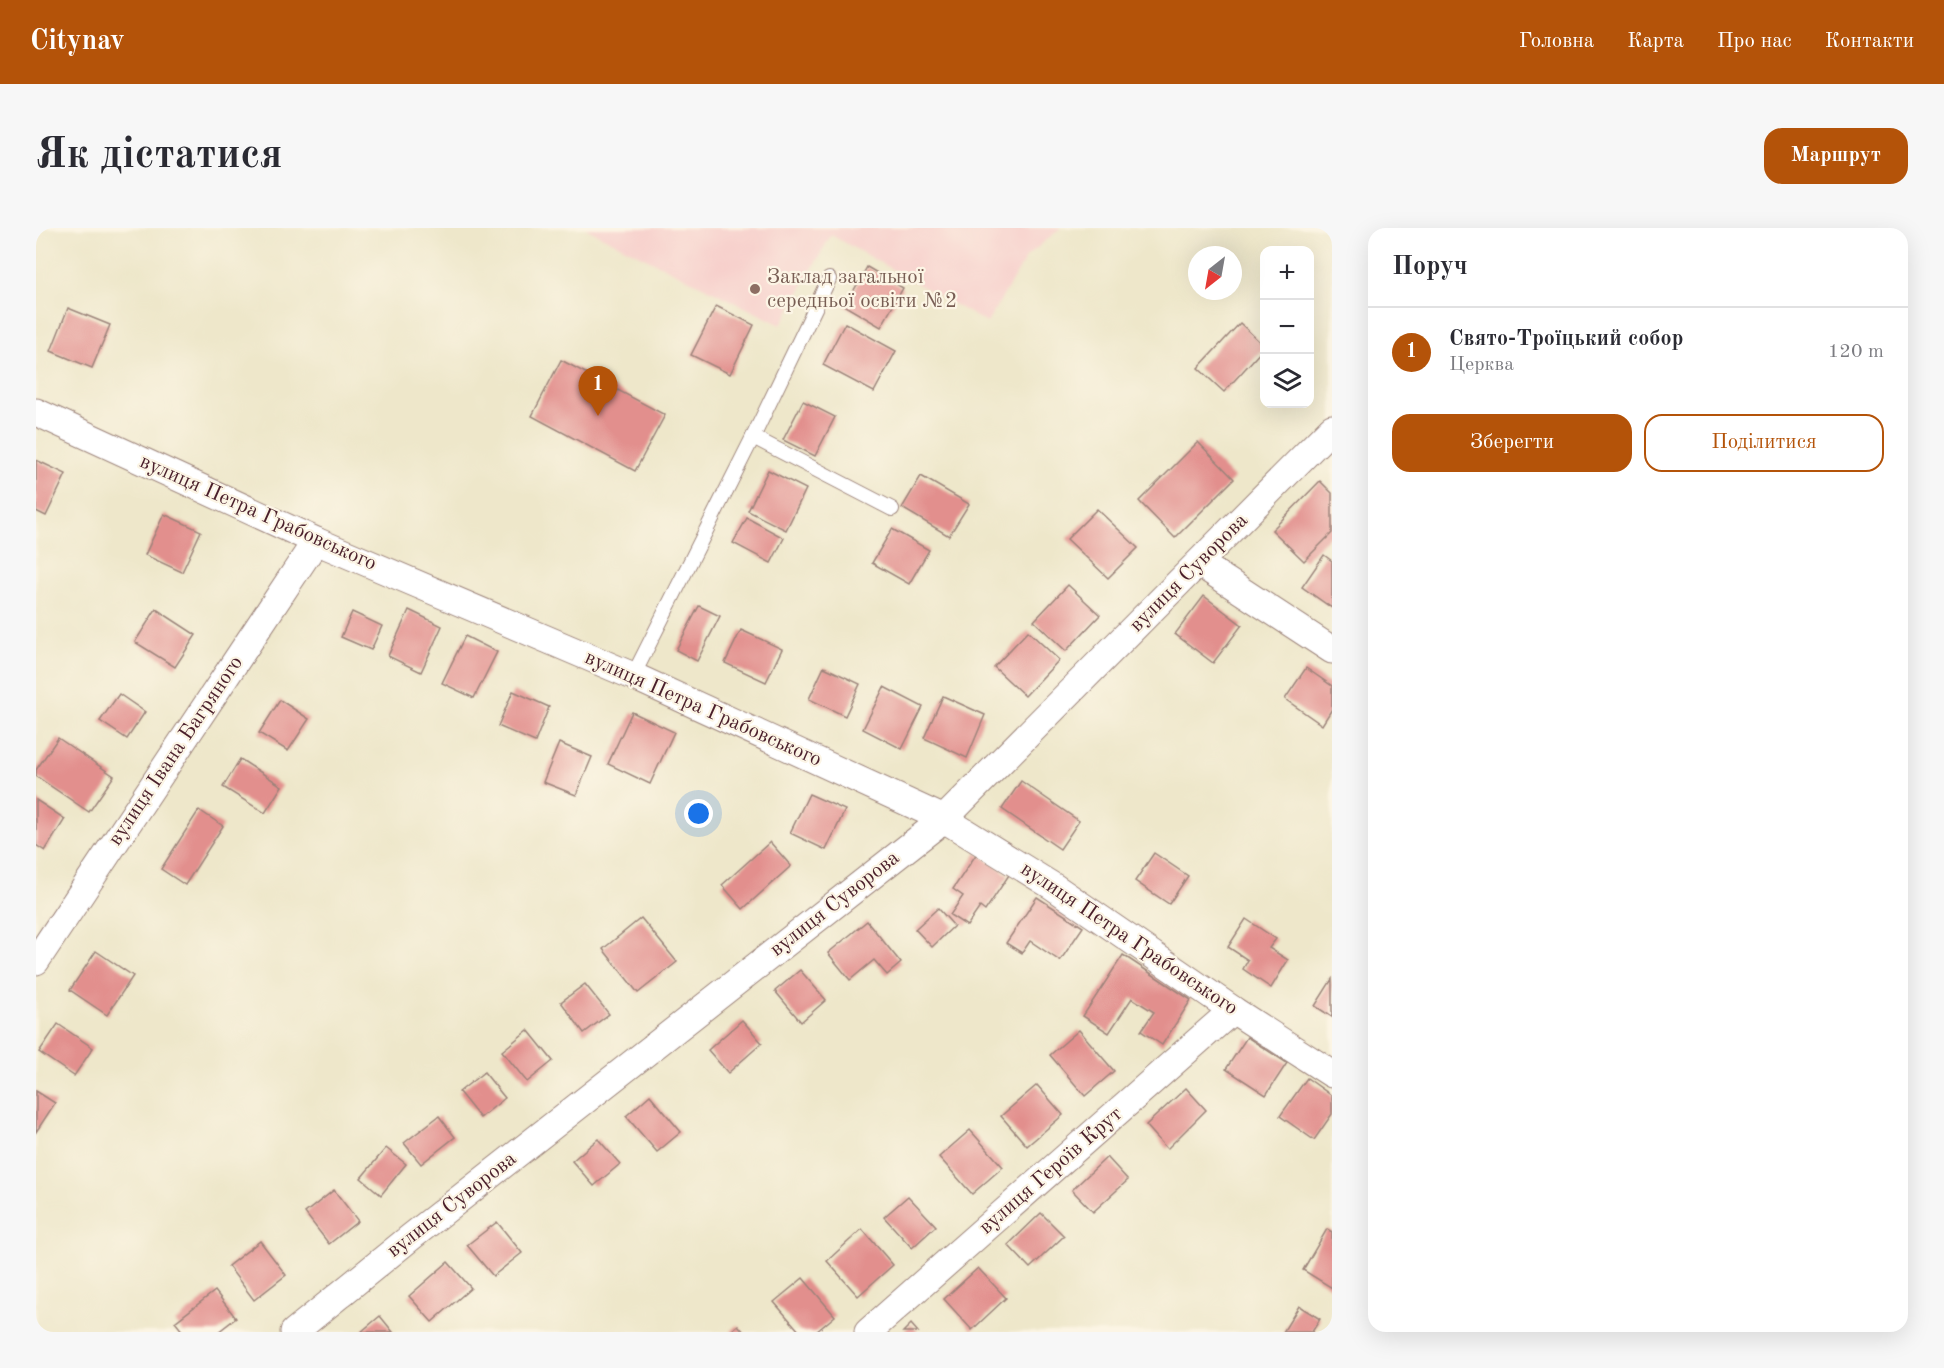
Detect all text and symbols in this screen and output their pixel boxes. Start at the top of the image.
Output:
text: Citynav [30,28,125,56]
text: Головна [1519,31,1594,52]
text: Карта [1627,31,1684,52]
text: Про нас [1717,31,1792,52]
text: Контакти [1825,31,1914,52]
button: Маршрут [1764,128,1908,184]
text: Як дістатися [36,135,283,177]
north arrow [1188,246,1242,300]
map controls [1260,246,1314,408]
button: + [1260,246,1314,300]
text: Поруч [1392,254,1468,280]
place label: Заклад загальної середньої освіти №2 [767,267,957,312]
marker: Заклад загальної середньої освіти №2 [748,282,762,296]
button: − [1260,300,1314,354]
text: Свято-Троїцький собор [1449,328,1684,350]
text: 1 [1406,342,1417,362]
text: 120 m [1828,342,1884,362]
button: layers [1260,354,1314,408]
text: Церква [1449,355,1514,375]
pin: 1 [578,366,618,416]
button: Зберегти [1392,414,1632,472]
button: Поділитися [1644,414,1884,472]
street label: вулиця Петра Грабовського [137,451,379,575]
street label: вулиця Суворова [1126,510,1252,636]
street label: вулиця Петра Грабовського [582,647,824,771]
street label: вулиця Івана Багряного [105,653,247,849]
your location [684,799,713,828]
street label: вулиця Суворова [766,847,904,961]
street label: вулиця Петра Грабовського [1017,859,1241,1019]
street label: вулиця Героїв Крут [975,1103,1127,1239]
street label: вулиця Суворова [383,1148,521,1262]

